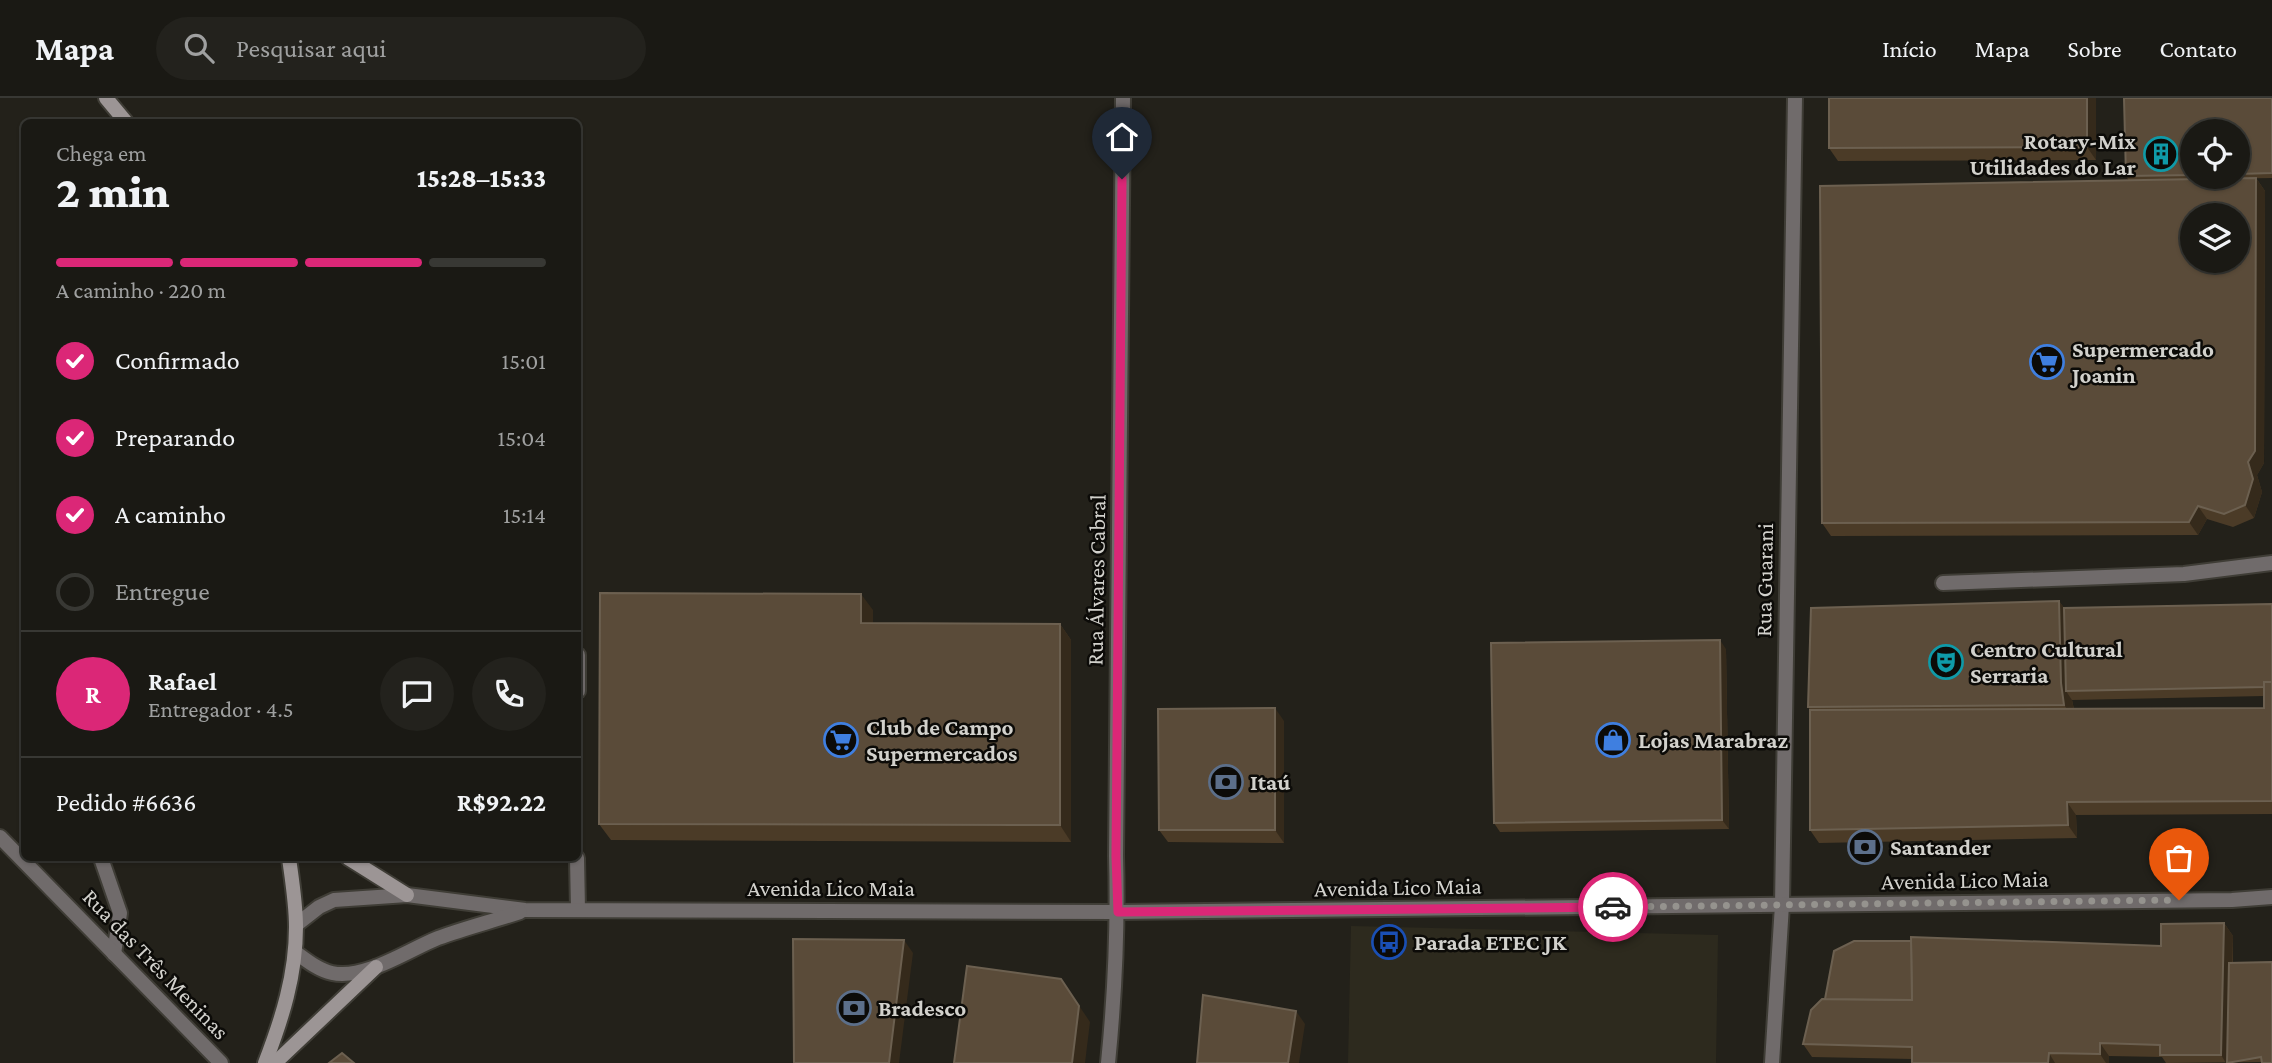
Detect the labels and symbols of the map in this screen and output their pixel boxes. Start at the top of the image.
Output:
pin [1092,107,1152,179]
place label: Rotary-Mix Utilidades do Lar [1970,128,2136,180]
building icon: Rotary-Mix Utilidades do Lar [2142,135,2180,173]
place label: Supermercado Joanin [2070,336,2214,388]
supermarket icon: Supermercado Joanin [2028,343,2066,381]
street label: Rua Álvares Cabral [1082,494,1110,666]
street label: Rua Guarani [1750,523,1778,637]
place label: Centro Cultural Serraria [1970,636,2123,688]
theatre icon: Centro Cultural Serraria [1927,643,1965,681]
place label: Club de Campo Supermercados [866,714,1017,766]
supermarket icon: Club de Campo Supermercados [822,721,860,759]
shop icon: Lojas Marabraz [1594,721,1632,759]
place label: Lojas Marabraz [1638,727,1788,753]
bank icon: Itaú [1207,763,1245,801]
place label: Itaú [1250,769,1290,795]
bank icon: Santander [1846,828,1884,866]
pin [2149,828,2209,900]
place label: Santander [1890,834,1991,860]
street label: Avenida Lico Maia [1881,866,2049,894]
courier [1578,872,1648,942]
street label: Avenida Lico Maia [1314,873,1482,901]
street label: Avenida Lico Maia [747,875,915,901]
street label: Rua das Três Meninas [78,883,234,1045]
bus stop icon: Parada ETEC JK [1370,923,1408,961]
place label: Parada ETEC JK [1414,929,1567,955]
bank icon: Bradesco [835,989,873,1027]
place label: Bradesco [878,995,966,1021]

